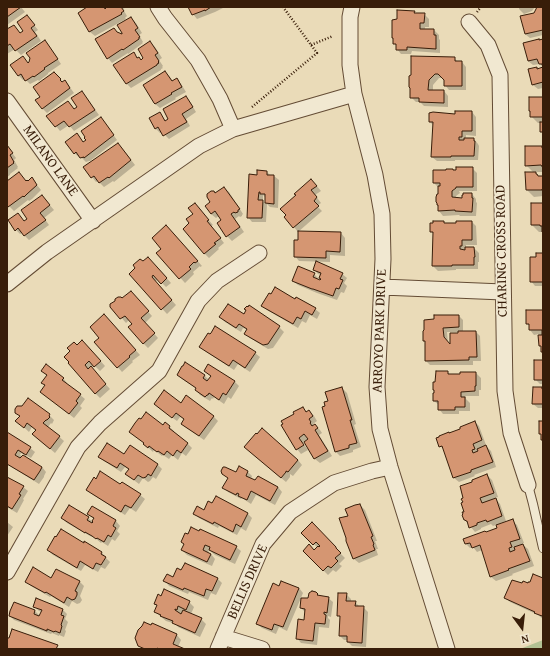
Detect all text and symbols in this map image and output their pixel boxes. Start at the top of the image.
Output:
street label: MILANO LANE [19,122,81,200]
street label: CHARING CROSS ROAD [492,185,512,317]
street label: ARROYO PARK DRIVE [369,269,391,393]
street label: BELLIS DRIVE [224,542,272,622]
north arrow [502,608,542,648]
text: N [519,631,531,648]

